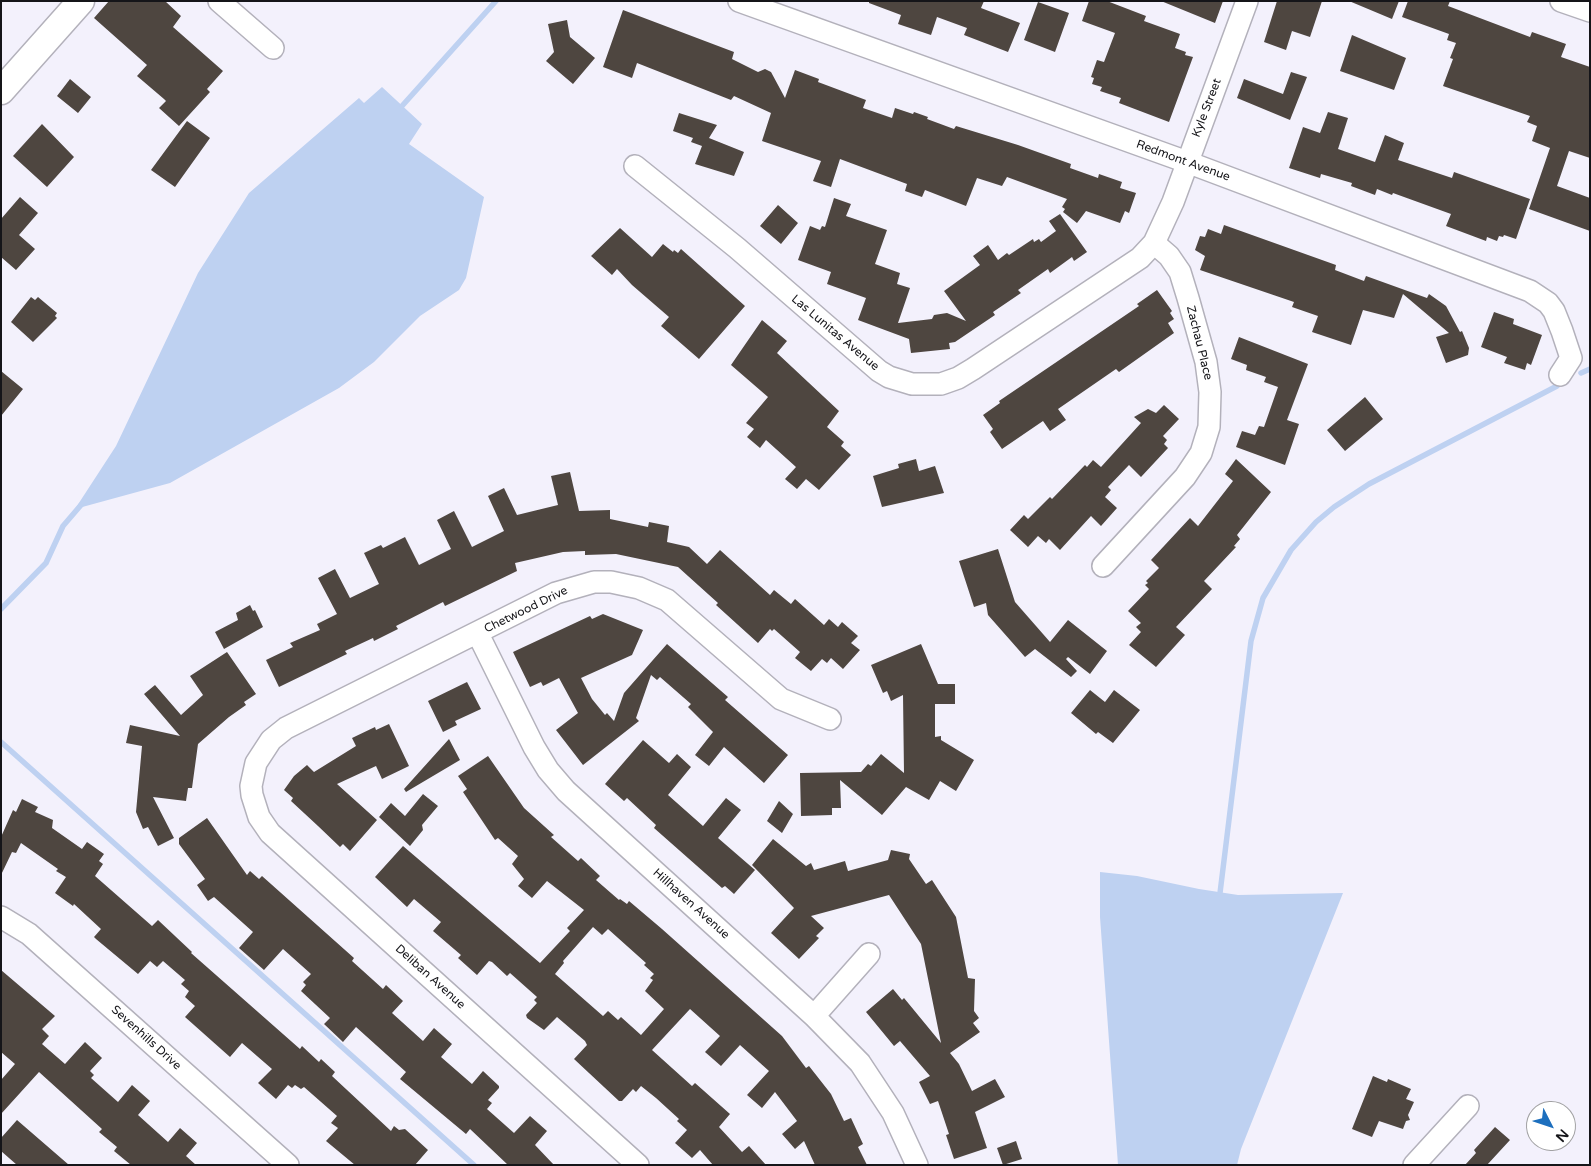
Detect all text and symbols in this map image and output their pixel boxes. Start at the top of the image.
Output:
street label: Kyle Street [1189,77,1225,139]
street label: Redmont Avenue [1134,137,1232,185]
street label: Las Lunitas Avenue [788,292,882,374]
street label: Zachau Place [1183,304,1215,382]
street label: Chetwood Drive [482,584,570,636]
street label: Hillhaven Avenue [650,866,732,942]
street label: Deliban Avenue [392,942,468,1012]
street label: Sevenhills Drive [108,1003,184,1073]
north arrow [1526,1101,1576,1151]
text: N [1552,1126,1572,1145]

